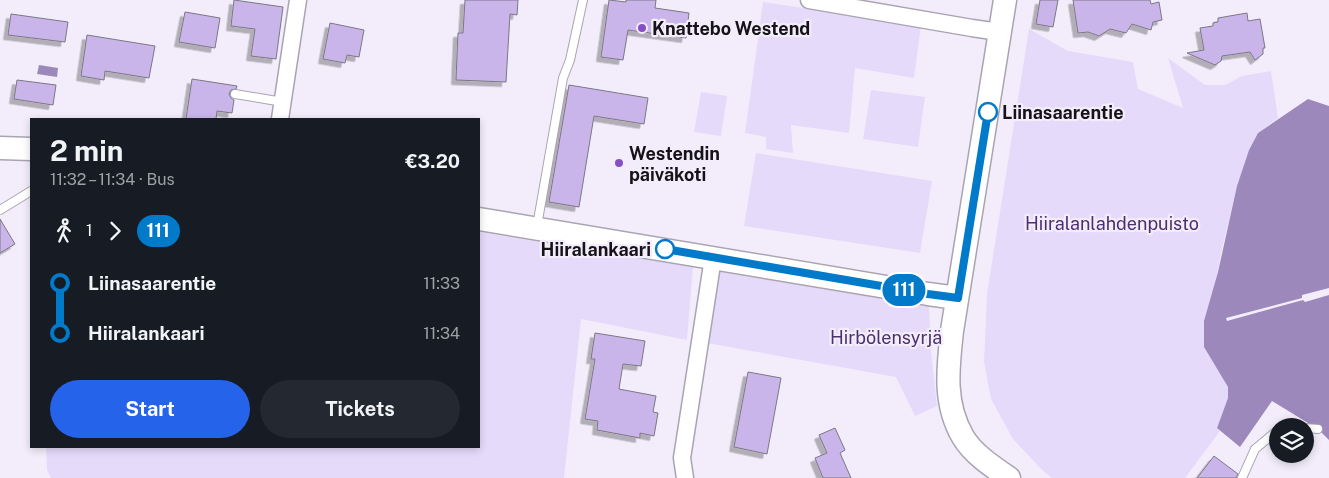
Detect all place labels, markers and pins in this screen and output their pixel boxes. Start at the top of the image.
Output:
place label: Knattebo Westend [652,18,810,39]
marker: Knattebo Westend [636,22,648,34]
marker: Liinasaarentie [978,102,998,122]
place label: Liinasaarentie [1002,102,1124,123]
place label: Westendin päiväkoti [629,143,720,185]
marker: Westendin päiväkoti [613,157,625,169]
place label: Hiiralankaari [541,239,651,260]
marker: Hiiralankaari [655,239,675,259]

